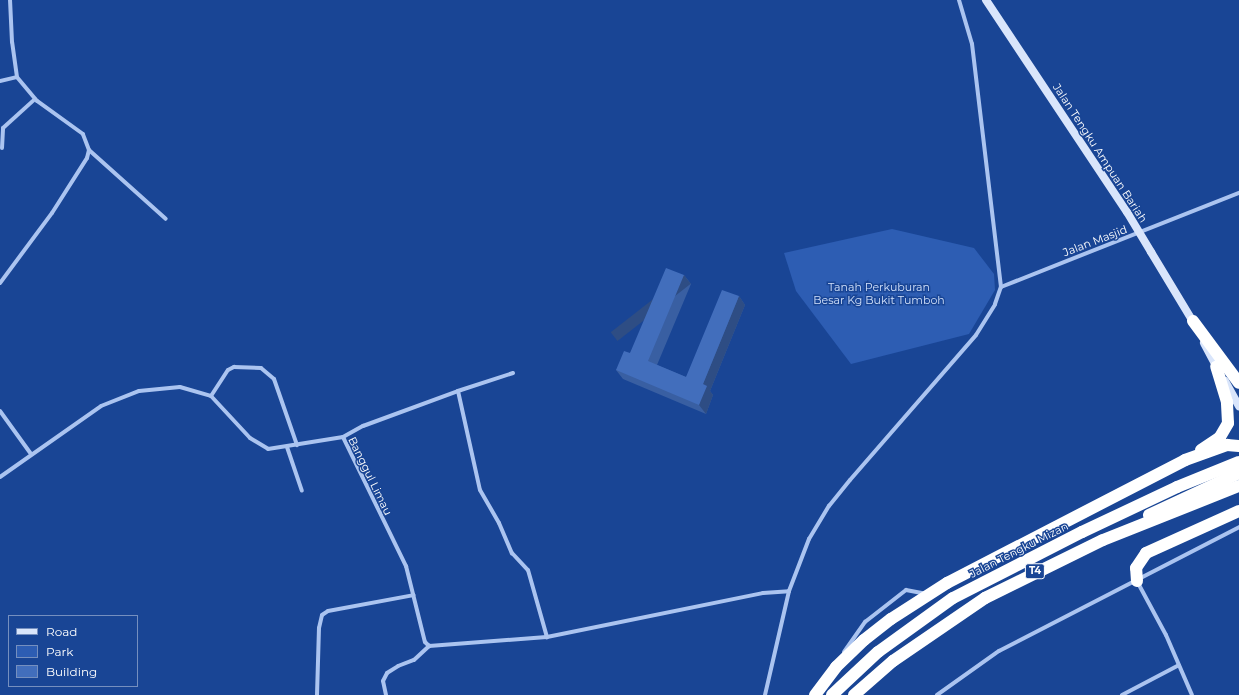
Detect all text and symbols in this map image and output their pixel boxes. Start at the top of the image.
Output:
street label: Jalan Tengku Ampuan Bariah [1050,81,1150,225]
street label: Jalan Masjid [1061,223,1129,259]
park label: Tanah Perkuburan Besar Kg Bukit Tumboh [813,281,945,307]
street label: Banggul Limau [345,435,395,517]
street label: Jalan Tengku Mizan [968,519,1070,581]
road number: T4 [1024,563,1046,579]
legend [8,615,138,687]
text: Road [46,624,77,639]
text: Park [46,644,73,659]
text: Building [46,664,97,679]

